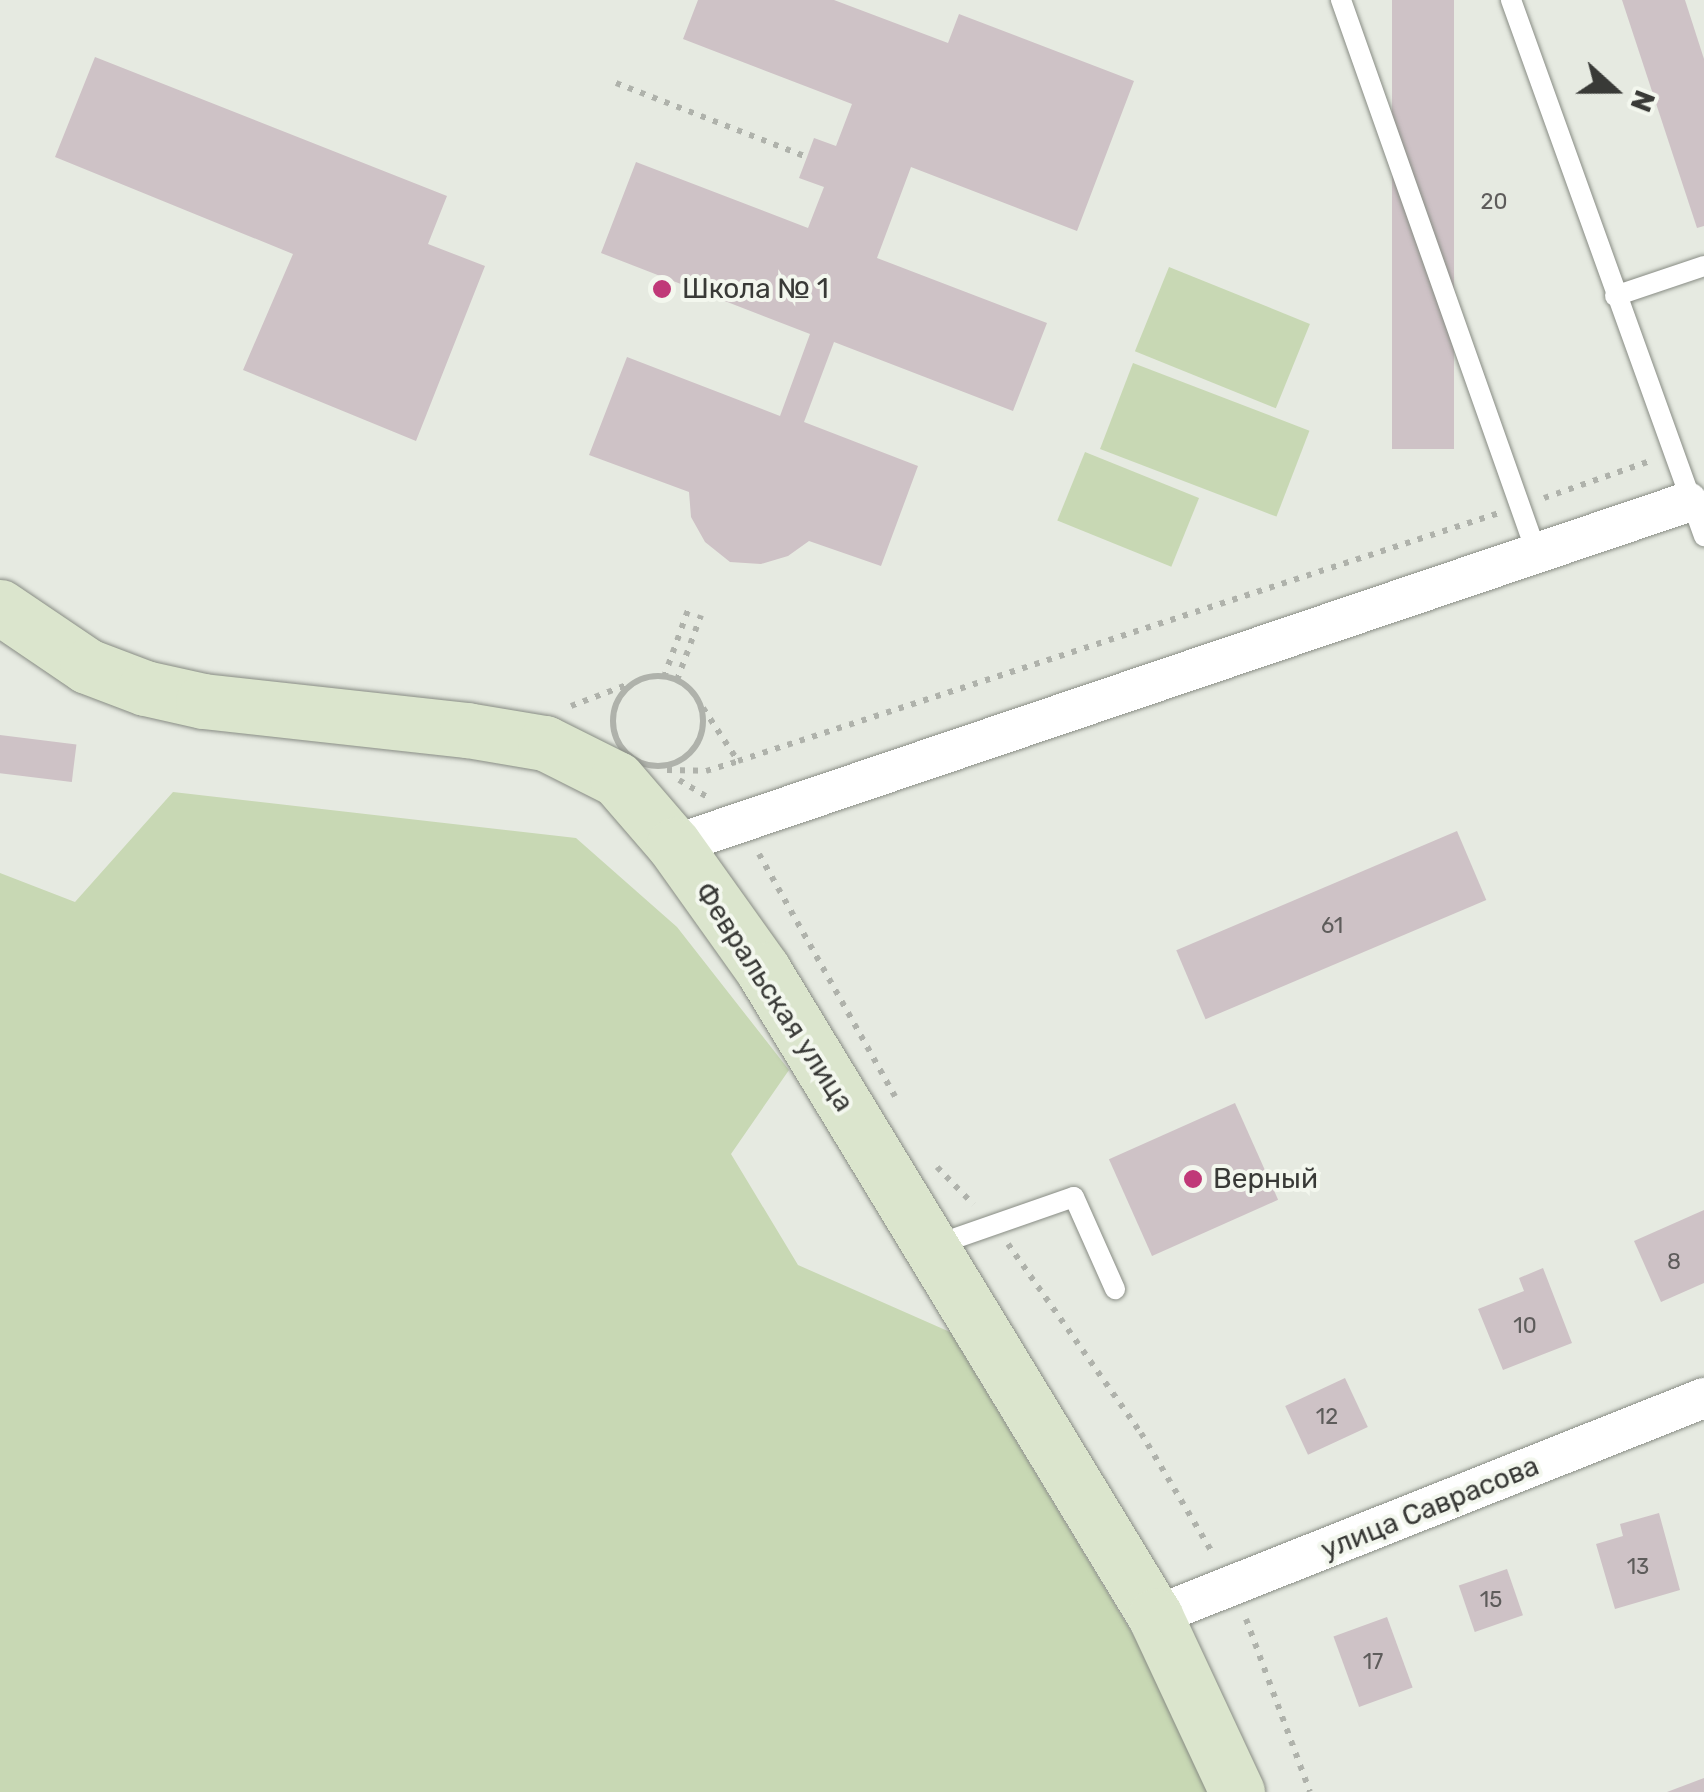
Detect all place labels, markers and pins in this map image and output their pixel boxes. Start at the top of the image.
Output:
place label: Школа № 1 [682,272,829,306]
marker: Школа № 1 [651,278,673,300]
place label: Верный [1213,1162,1318,1196]
marker: Верный [1182,1168,1204,1190]

